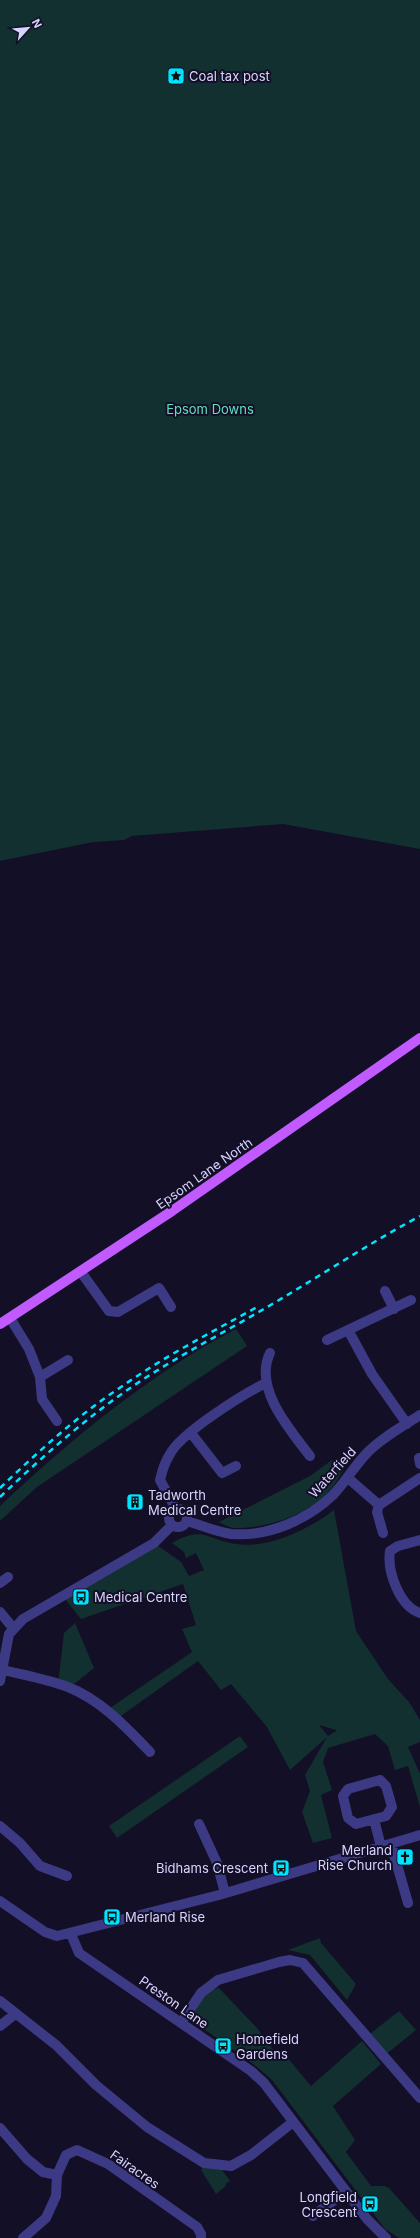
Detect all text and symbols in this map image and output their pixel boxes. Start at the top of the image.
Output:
north arrow [8,8,48,48]
text: N [29,17,45,30]
place icon: Coal tax post [166,66,186,86]
place label: Coal tax post [189,68,270,84]
park label: Epsom Downs [166,401,254,417]
street label: Epsom Lane North [153,1134,255,1212]
street label: Waterfield [305,1443,359,1501]
place label: Tadworth Medical Centre [148,1487,241,1518]
building icon: Tadworth Medical Centre [125,1492,145,1512]
bus stop icon: Medical Centre [71,1587,91,1607]
place label: Medical Centre [94,1589,187,1605]
place label: Merland Rise Church [318,1842,392,1873]
church icon: Merland Rise Church [395,1847,415,1867]
bus stop icon: Bidhams Crescent [271,1858,291,1878]
place label: Bidhams Crescent [156,1860,268,1876]
bus stop icon: Merland Rise [102,1907,122,1927]
place label: Merland Rise [125,1909,205,1925]
street label: Preston Lane [136,1972,212,2032]
place label: Homefield Gardens [236,2031,299,2062]
bus stop icon: Homefield Gardens [213,2036,233,2056]
street label: Fairacres [107,2146,163,2192]
place label: Longfield Crescent [300,2189,357,2220]
bus stop icon: Longfield Crescent [360,2194,380,2214]

